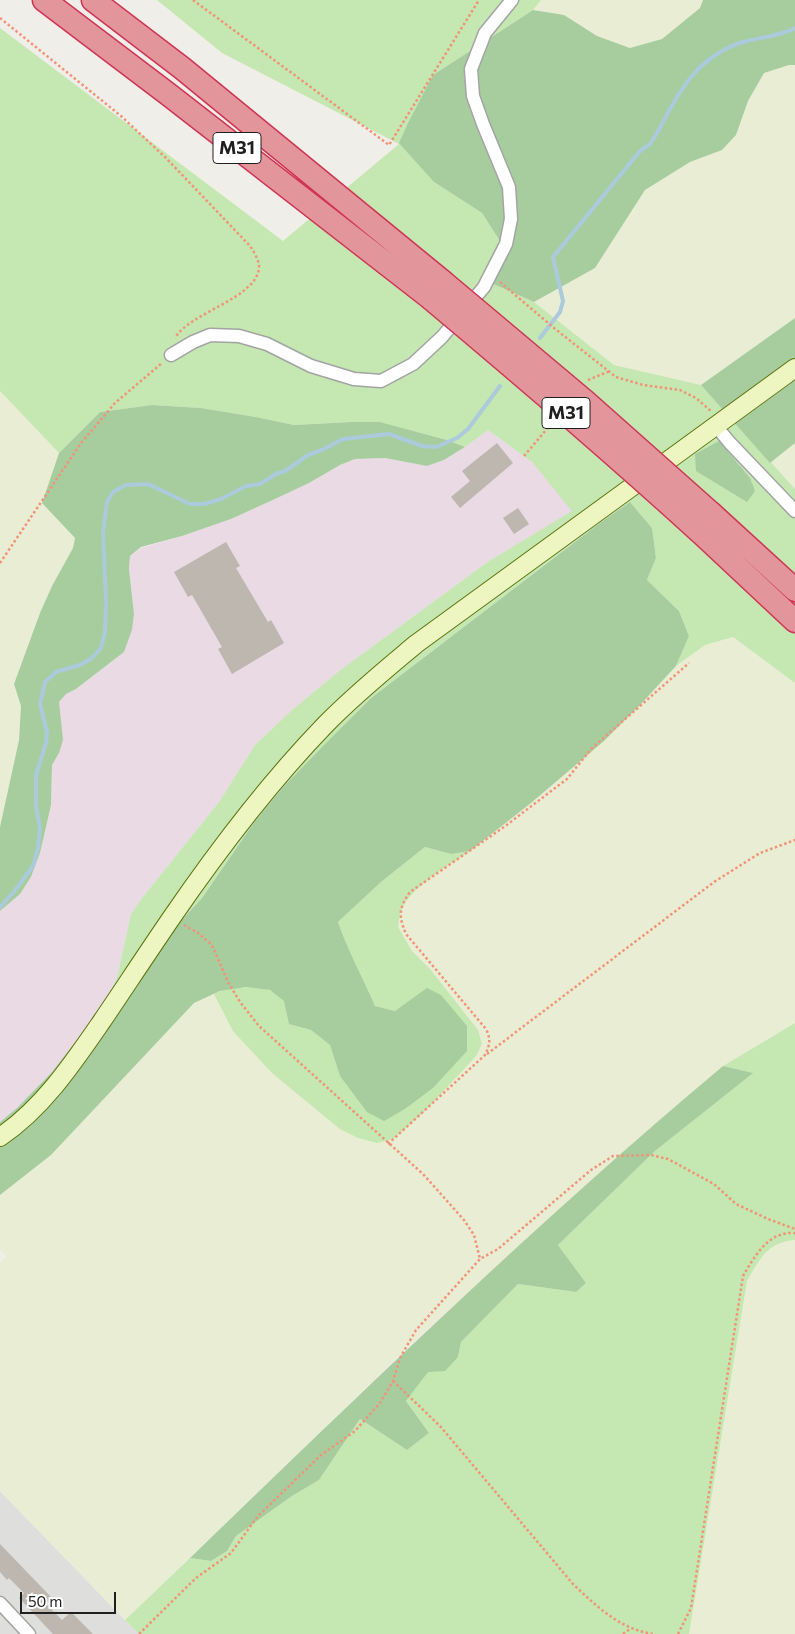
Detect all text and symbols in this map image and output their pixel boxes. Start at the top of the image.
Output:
road number: M31 [213,132,261,164]
road number: M31 [542,398,590,428]
scale bar [22,1582,119,1614]
text: 50 m [28,1592,62,1610]

